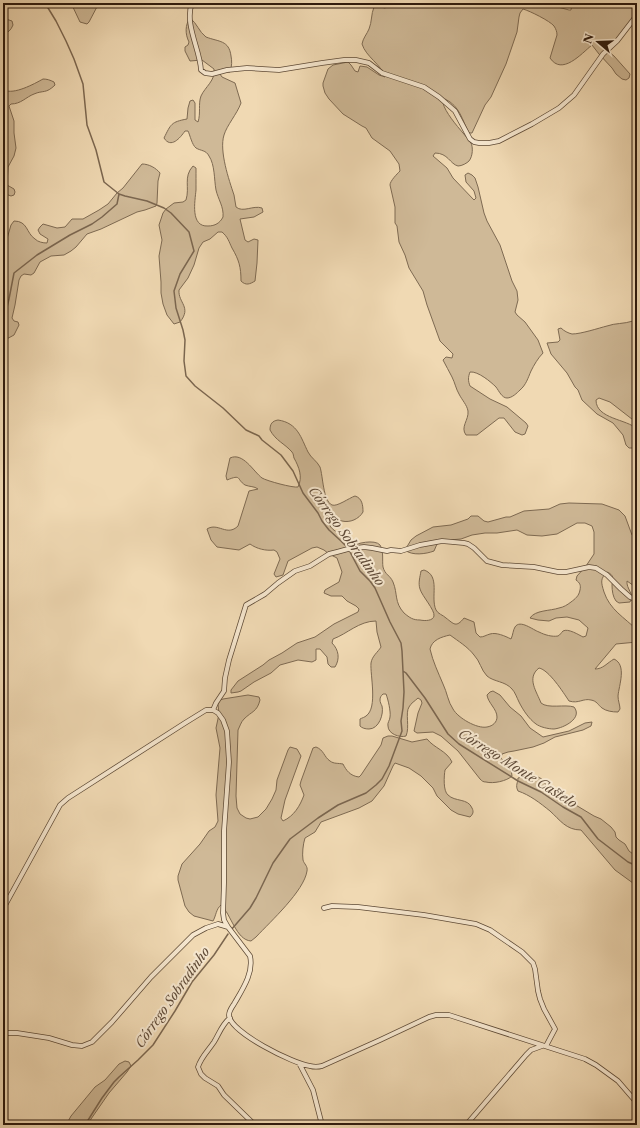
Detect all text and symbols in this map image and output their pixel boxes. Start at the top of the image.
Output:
north arrow [578,22,618,62]
text: N [580,32,597,46]
water label: Córrego Sobradinho [306,483,388,589]
water label: Córrego Monte Castelo [456,725,580,811]
water label: Córrego Sobradinho [131,944,213,1050]

